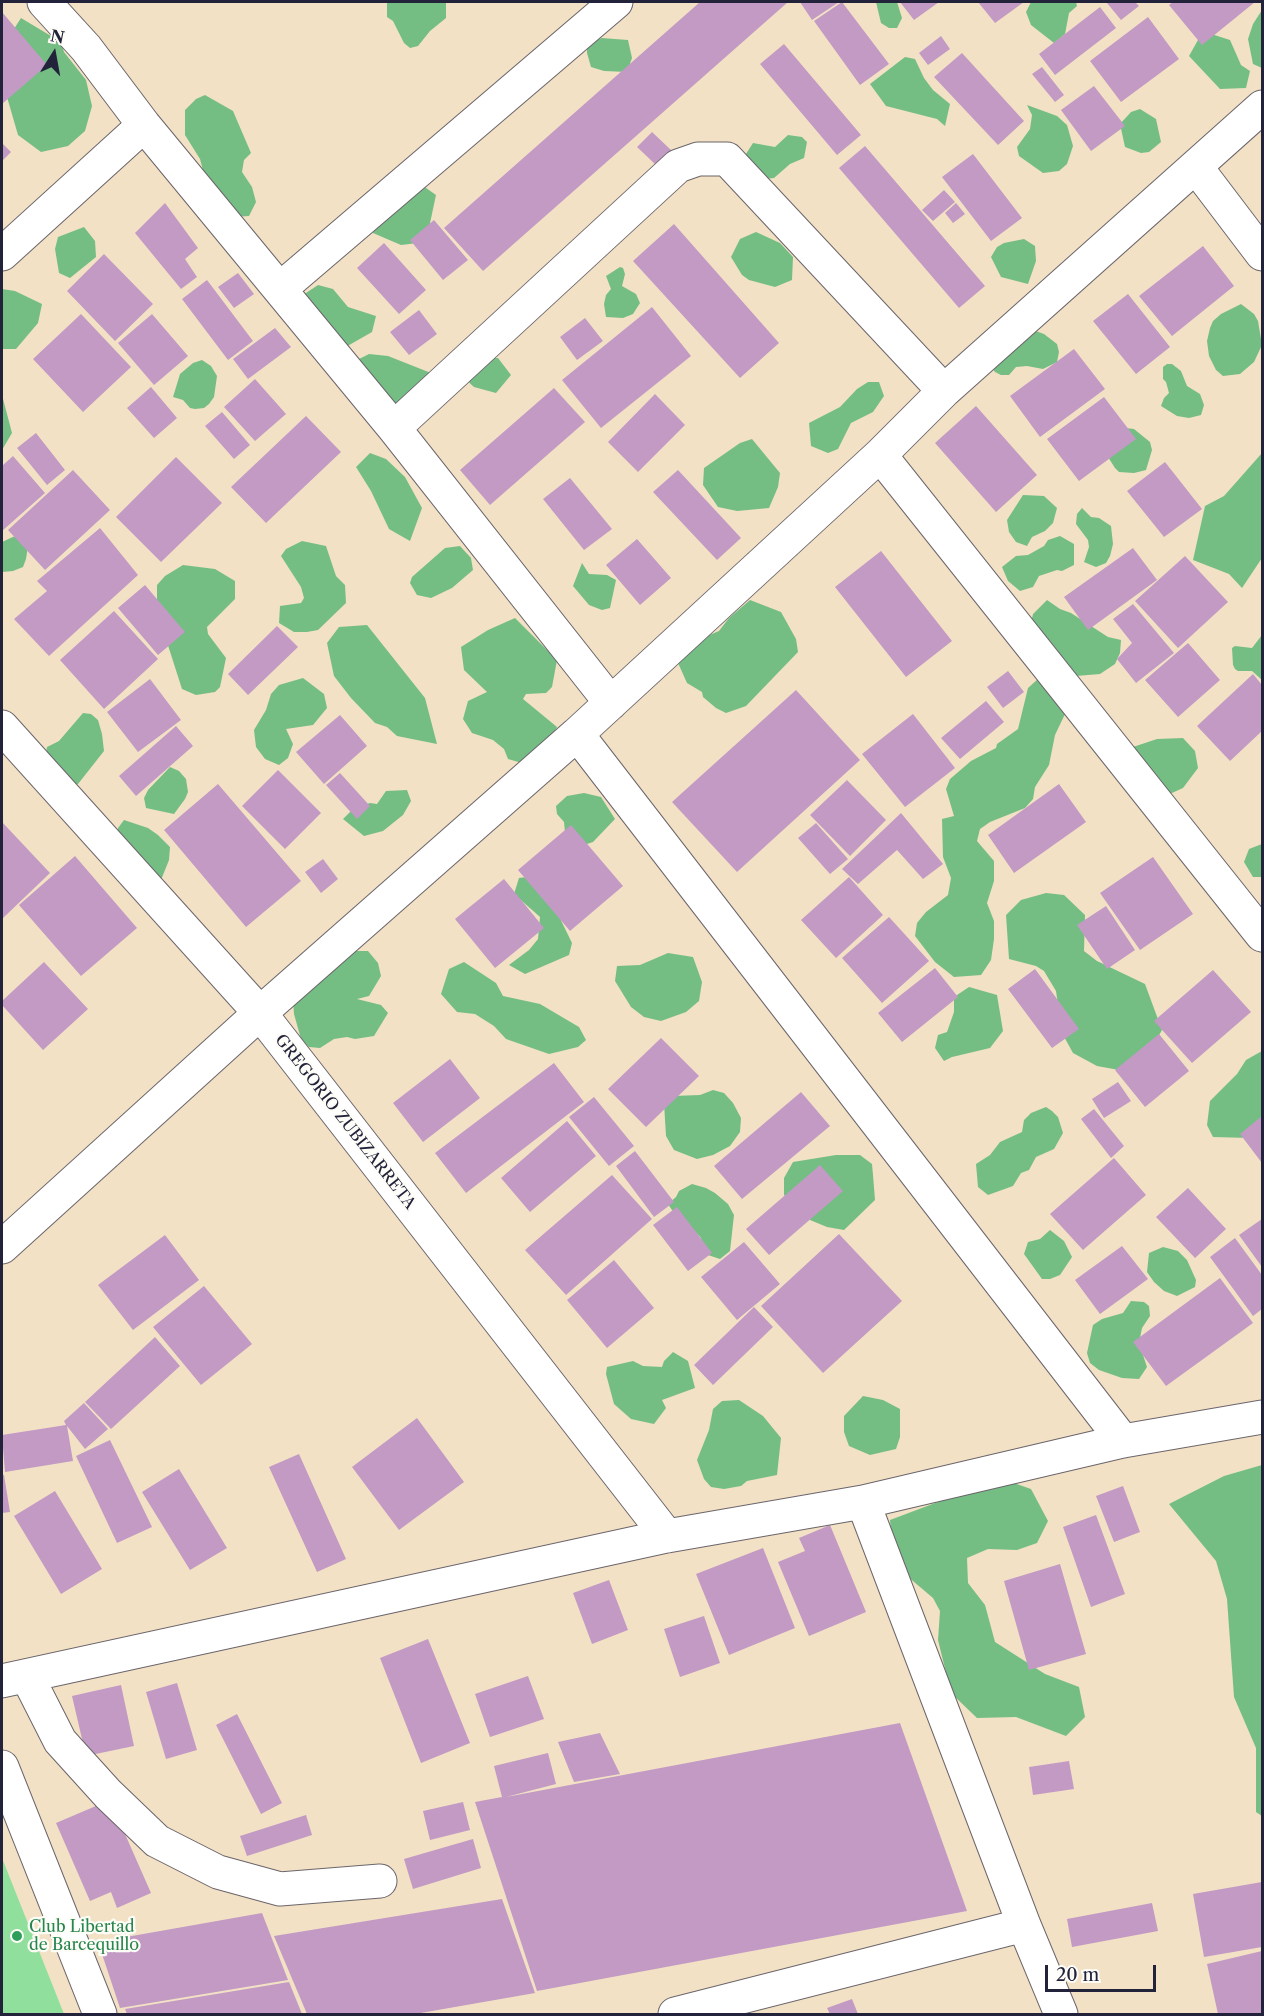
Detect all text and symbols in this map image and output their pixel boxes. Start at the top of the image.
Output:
north arrow [24,24,84,84]
text: N [49,25,66,47]
street label: GREGORIO ZUBIZARRETA [271,1031,419,1213]
place label: Club Libertad de Barcequillo [29,1917,139,1955]
marker: Club Libertad de Barcequillo [10,1929,24,1943]
scale bar [1048,1953,1159,1991]
text: 20 m [1056,1964,1099,1986]

